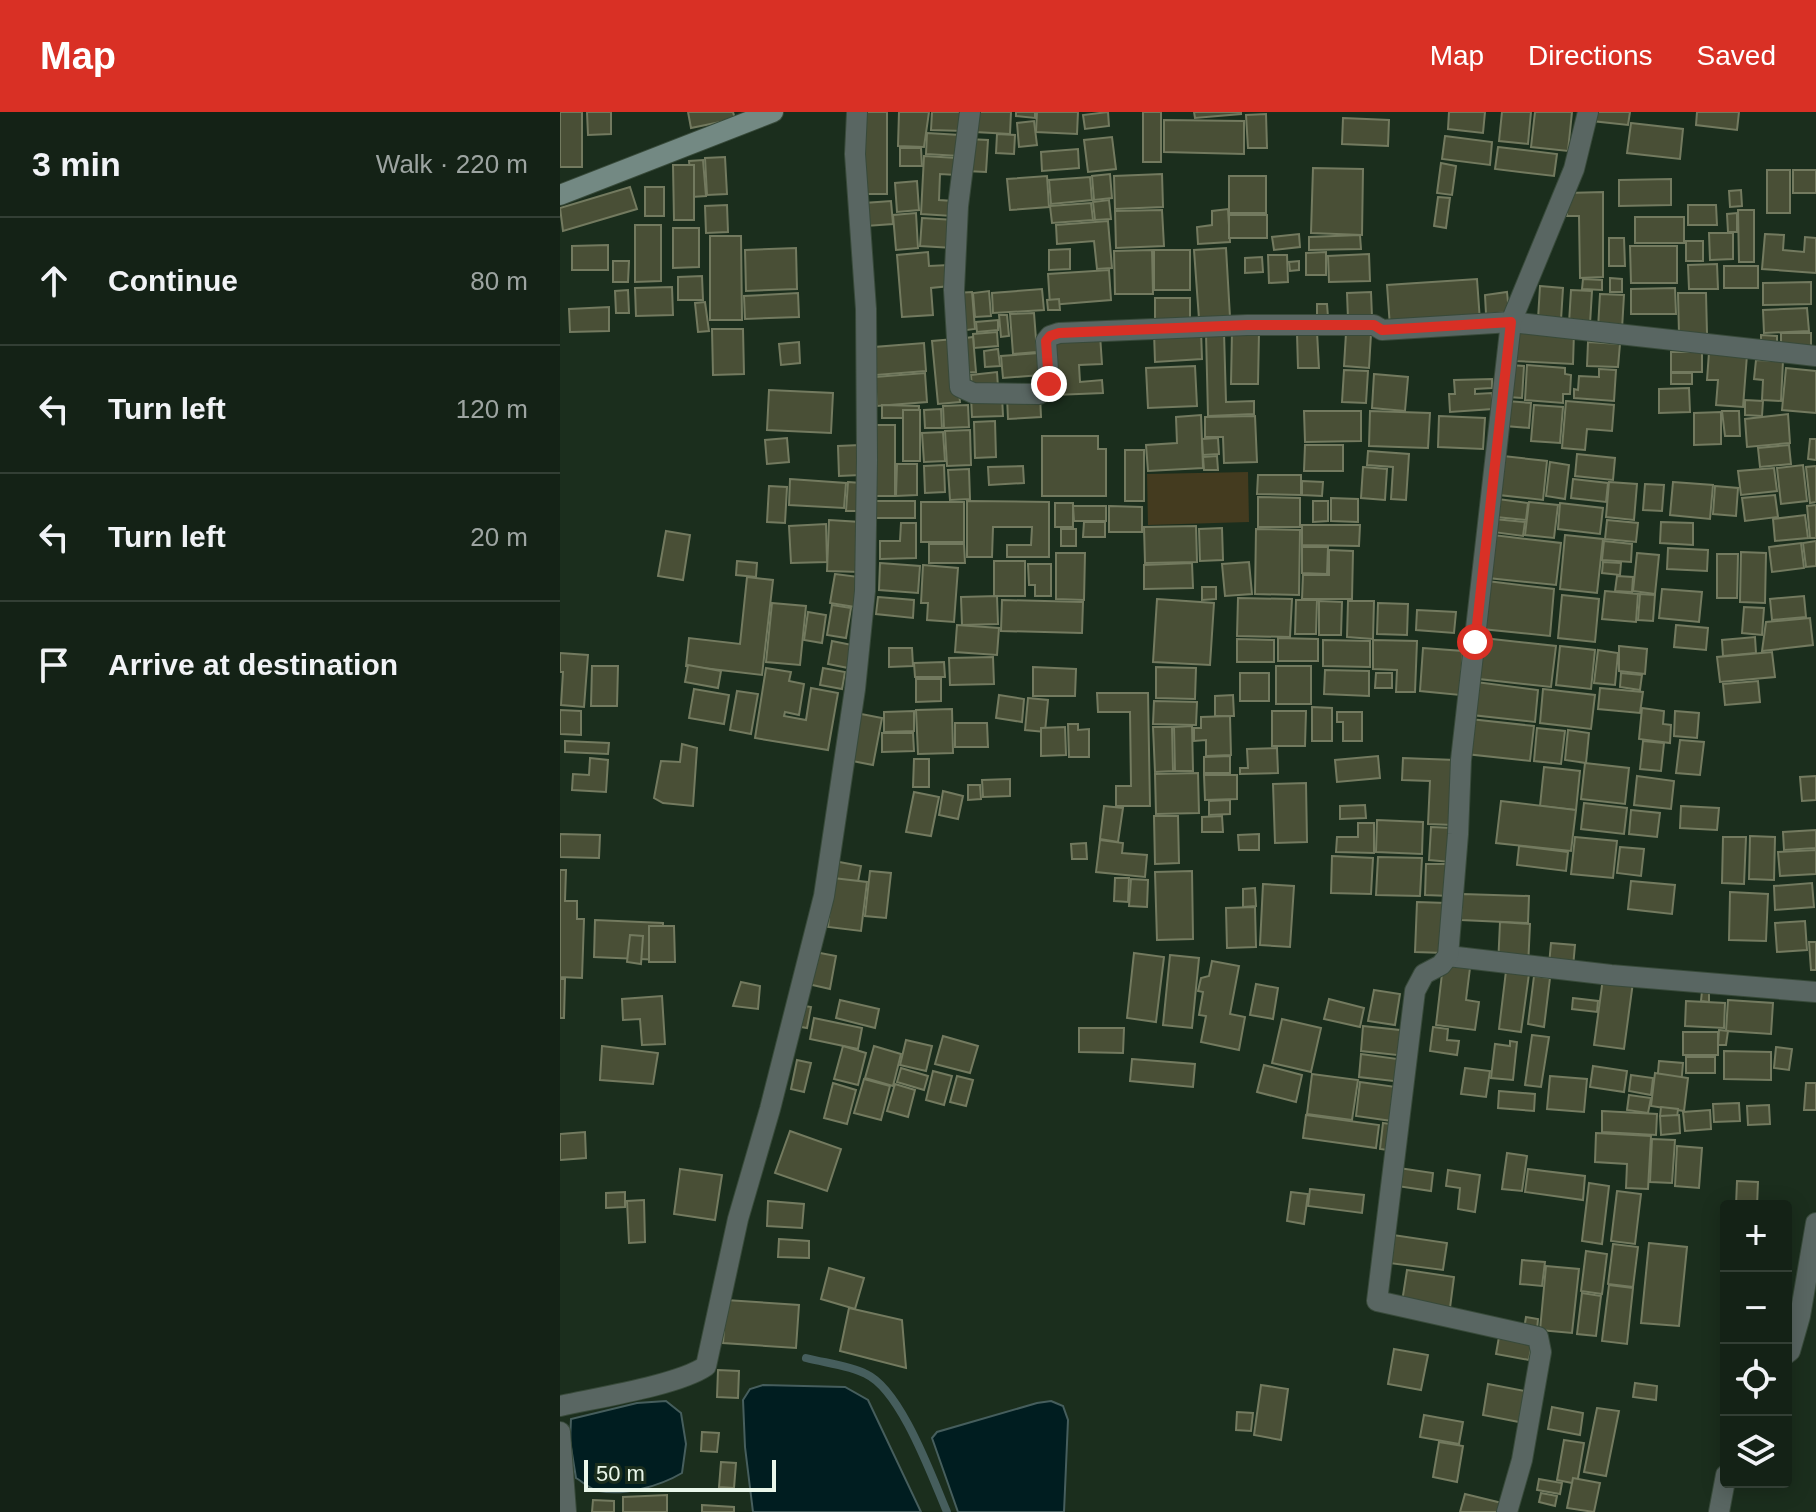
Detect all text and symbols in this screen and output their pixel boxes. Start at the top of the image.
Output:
text: Map [40,35,116,77]
text: Map [1430,40,1484,71]
text: Directions [1528,40,1653,71]
text: Saved [1697,40,1776,71]
text: 3 min [32,145,121,183]
text: Walk · 220 m [376,149,528,179]
icon: ahead [32,259,76,303]
text: Continue [108,264,238,297]
text: 80 m [470,266,528,296]
route end [1031,366,1067,402]
icon: left [32,387,76,431]
text: Turn left [108,392,226,425]
text: 120 m [456,394,528,424]
icon: left [32,515,76,559]
text: Turn left [108,520,226,553]
text: 20 m [470,522,528,552]
route start [1457,624,1493,660]
icon: arrive [32,643,76,687]
text: Arrive at destination [108,648,398,681]
map controls [1720,1200,1792,1488]
button: + [1720,1200,1792,1272]
button: − [1720,1272,1792,1344]
button: locate [1720,1344,1792,1416]
button: layers [1720,1416,1792,1488]
scale bar [584,1456,776,1492]
text: 50 m [596,1461,645,1486]

